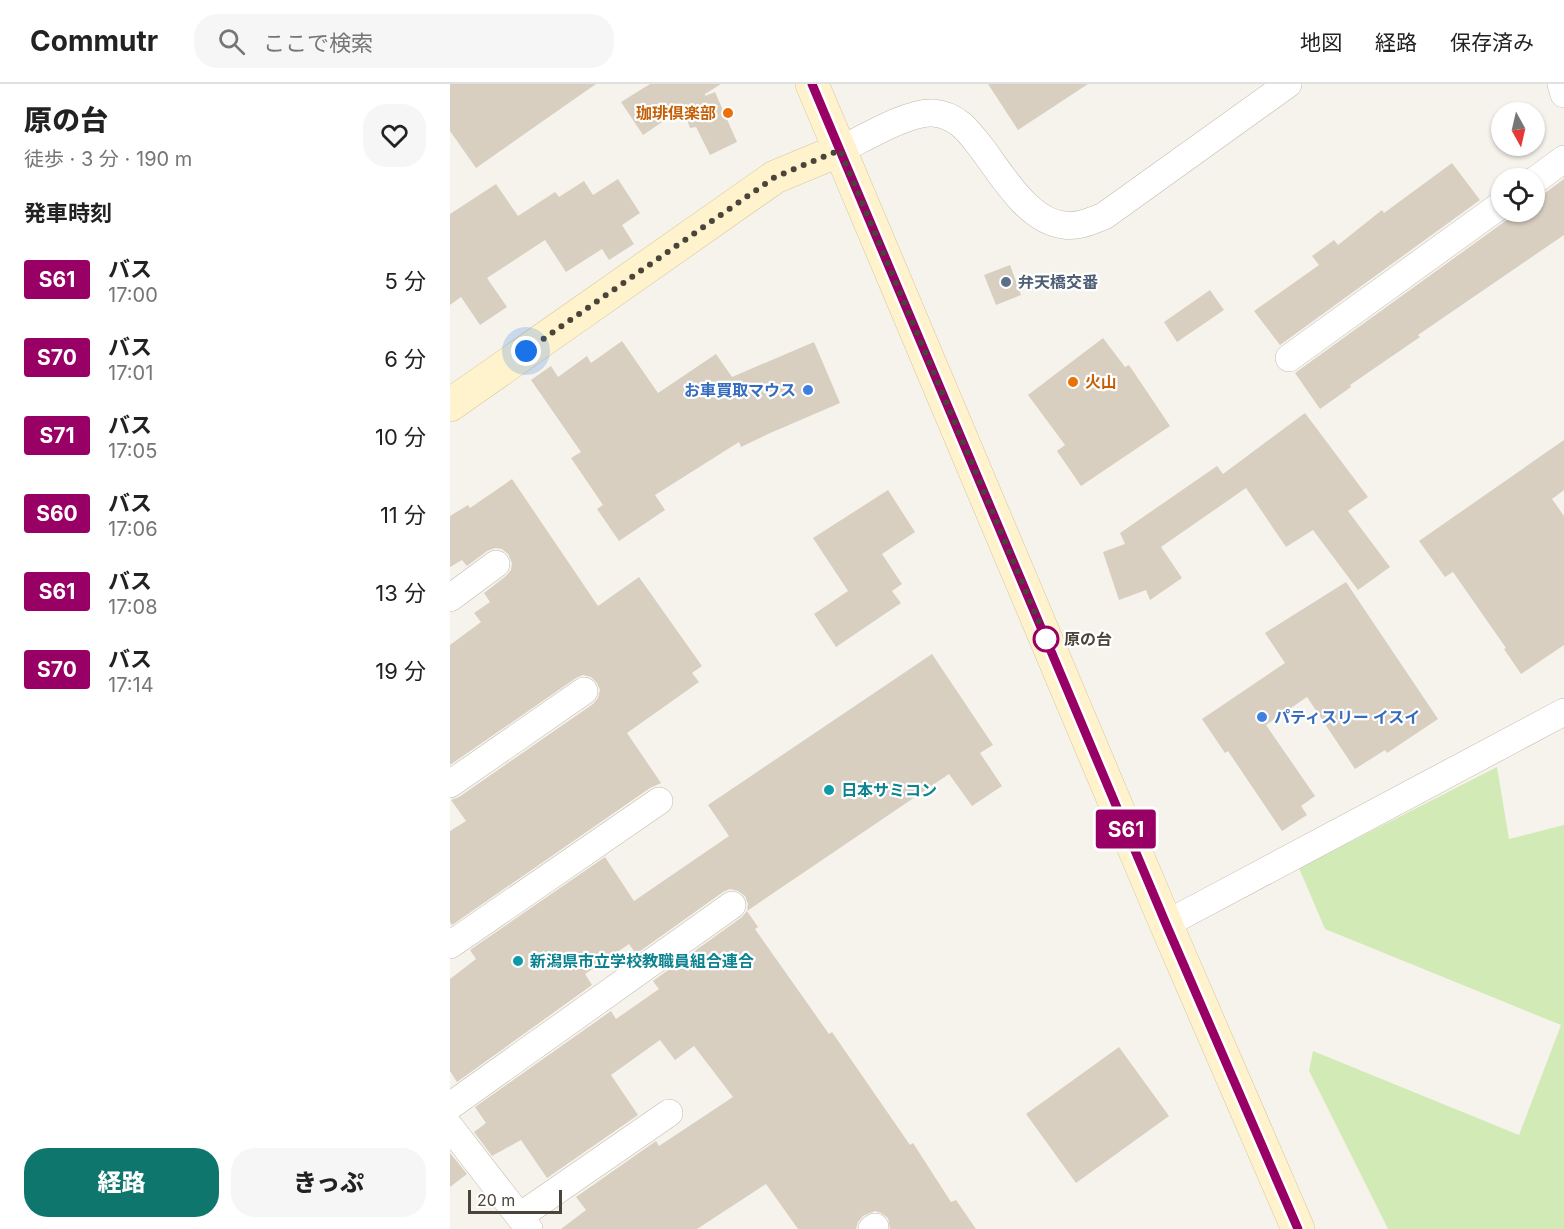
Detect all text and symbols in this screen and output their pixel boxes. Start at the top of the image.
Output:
search box [194,14,614,68]
text: Commutr [30,24,158,58]
icon: search [215,25,248,58]
text: ここで検索 [263,30,373,56]
text: 地図 [1300,30,1342,55]
text: 経路 [1375,30,1417,55]
text: 保存済み [1450,30,1534,55]
north arrow [1491,102,1545,156]
map controls [1491,102,1545,222]
text: 原の台 [24,103,108,137]
place label: 珈琲倶楽部 [636,103,716,123]
button: heart [363,104,426,167]
marker: 珈琲倶楽部 [721,106,735,120]
text: 徒歩 · 3 分 · 190 m [24,147,192,171]
button: locate [1491,168,1545,222]
text: 発車時刻 [24,200,112,226]
text: バス [108,256,152,282]
text: S61 [39,267,75,292]
text: 5 分 [384,268,426,294]
place label: 弁天橋交番 [1018,272,1098,292]
marker: 弁天橋交番 [999,275,1013,289]
text: 17:00 [108,283,158,307]
text: バス [108,334,152,360]
your location [511,336,541,366]
text: S70 [37,345,77,370]
text: 6 分 [384,346,426,372]
text: 17:01 [108,361,153,385]
place label: 火山 [1085,372,1117,392]
marker: 火山 [1066,375,1080,389]
place label: お車買取マウス [684,380,796,400]
marker: お車買取マウス [801,383,815,397]
text: バス [108,412,152,438]
text: S71 [39,423,75,448]
text: 10 分 [375,424,426,450]
text: 17:05 [108,439,157,463]
text: バス [108,490,152,516]
text: S60 [36,501,78,526]
text: 11 分 [380,502,426,528]
text: 17:06 [108,517,158,541]
text: バス [108,568,152,594]
text: S61 [39,579,75,604]
text: 13 分 [375,580,426,606]
text: 17:08 [108,595,158,619]
marker: 原の台 [1033,626,1059,652]
place label: 原の台 [1064,629,1112,649]
text: バス [108,646,152,672]
text: S70 [37,657,77,682]
text: 19 分 [375,658,426,684]
text: 17:14 [108,673,154,697]
place label: パティスリー イスイ [1274,707,1420,727]
marker: パティスリー イスイ [1255,710,1269,724]
place label: 日本サミコン [841,780,937,800]
marker: 日本サミコン [822,783,836,797]
line badge: S61 [1092,810,1160,848]
text: S61 [1108,817,1144,842]
place label: 新潟県市立学校教職員組合連合 [530,951,754,971]
marker: 新潟県市立学校教職員組合連合 [511,954,525,968]
button: 経路 [24,1148,219,1217]
button: きっぷ [231,1148,426,1217]
scale bar [468,1187,562,1214]
text: 20 m [477,1190,515,1210]

